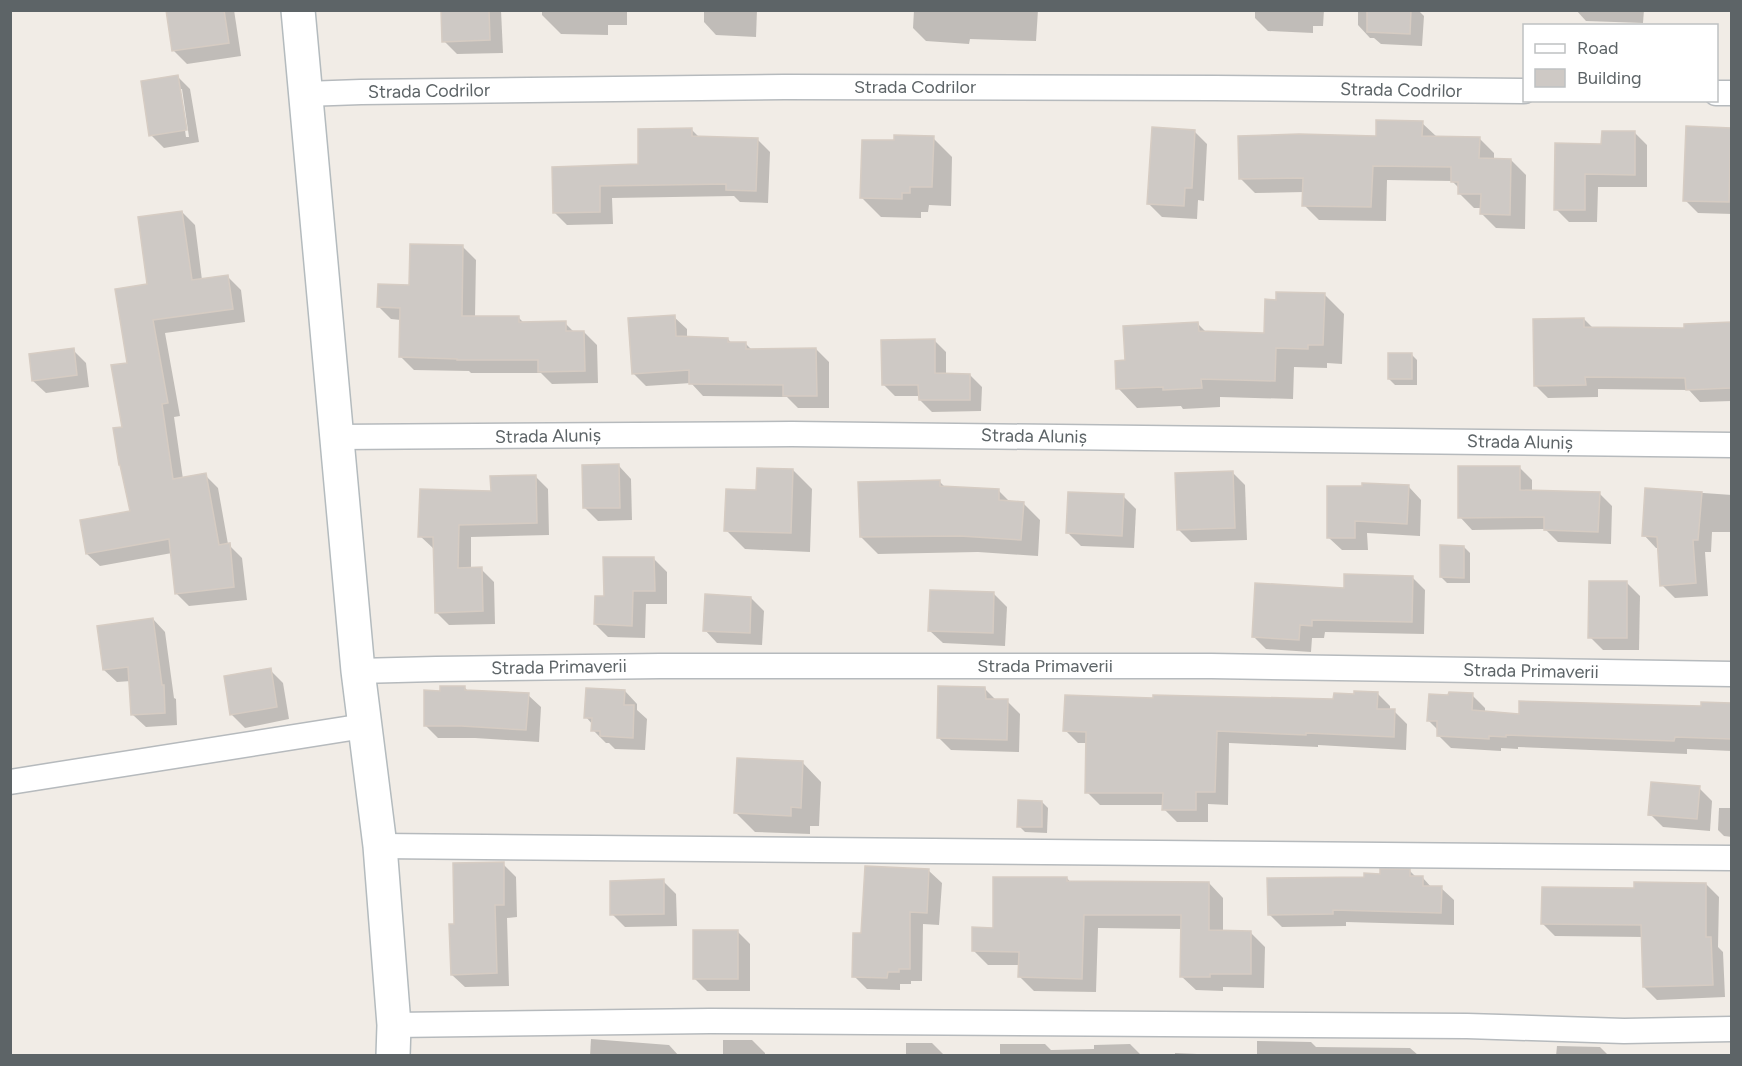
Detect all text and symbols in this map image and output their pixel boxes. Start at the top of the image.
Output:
legend [1523,24,1718,102]
text: Road [1577,37,1618,59]
text: Building [1577,67,1642,89]
street label: Strada Codrilor [854,76,976,98]
street label: Strada Codrilor [1340,78,1462,102]
street label: Strada Codrilor [368,79,490,103]
street label: Strada Aluniș [495,424,601,448]
street label: Strada Aluniș [981,424,1087,448]
street label: Strada Aluniș [1467,430,1573,454]
street label: Strada Primaverii [491,655,627,679]
street label: Strada Primaverii [977,655,1113,677]
street label: Strada Primaverii [1463,659,1599,683]

